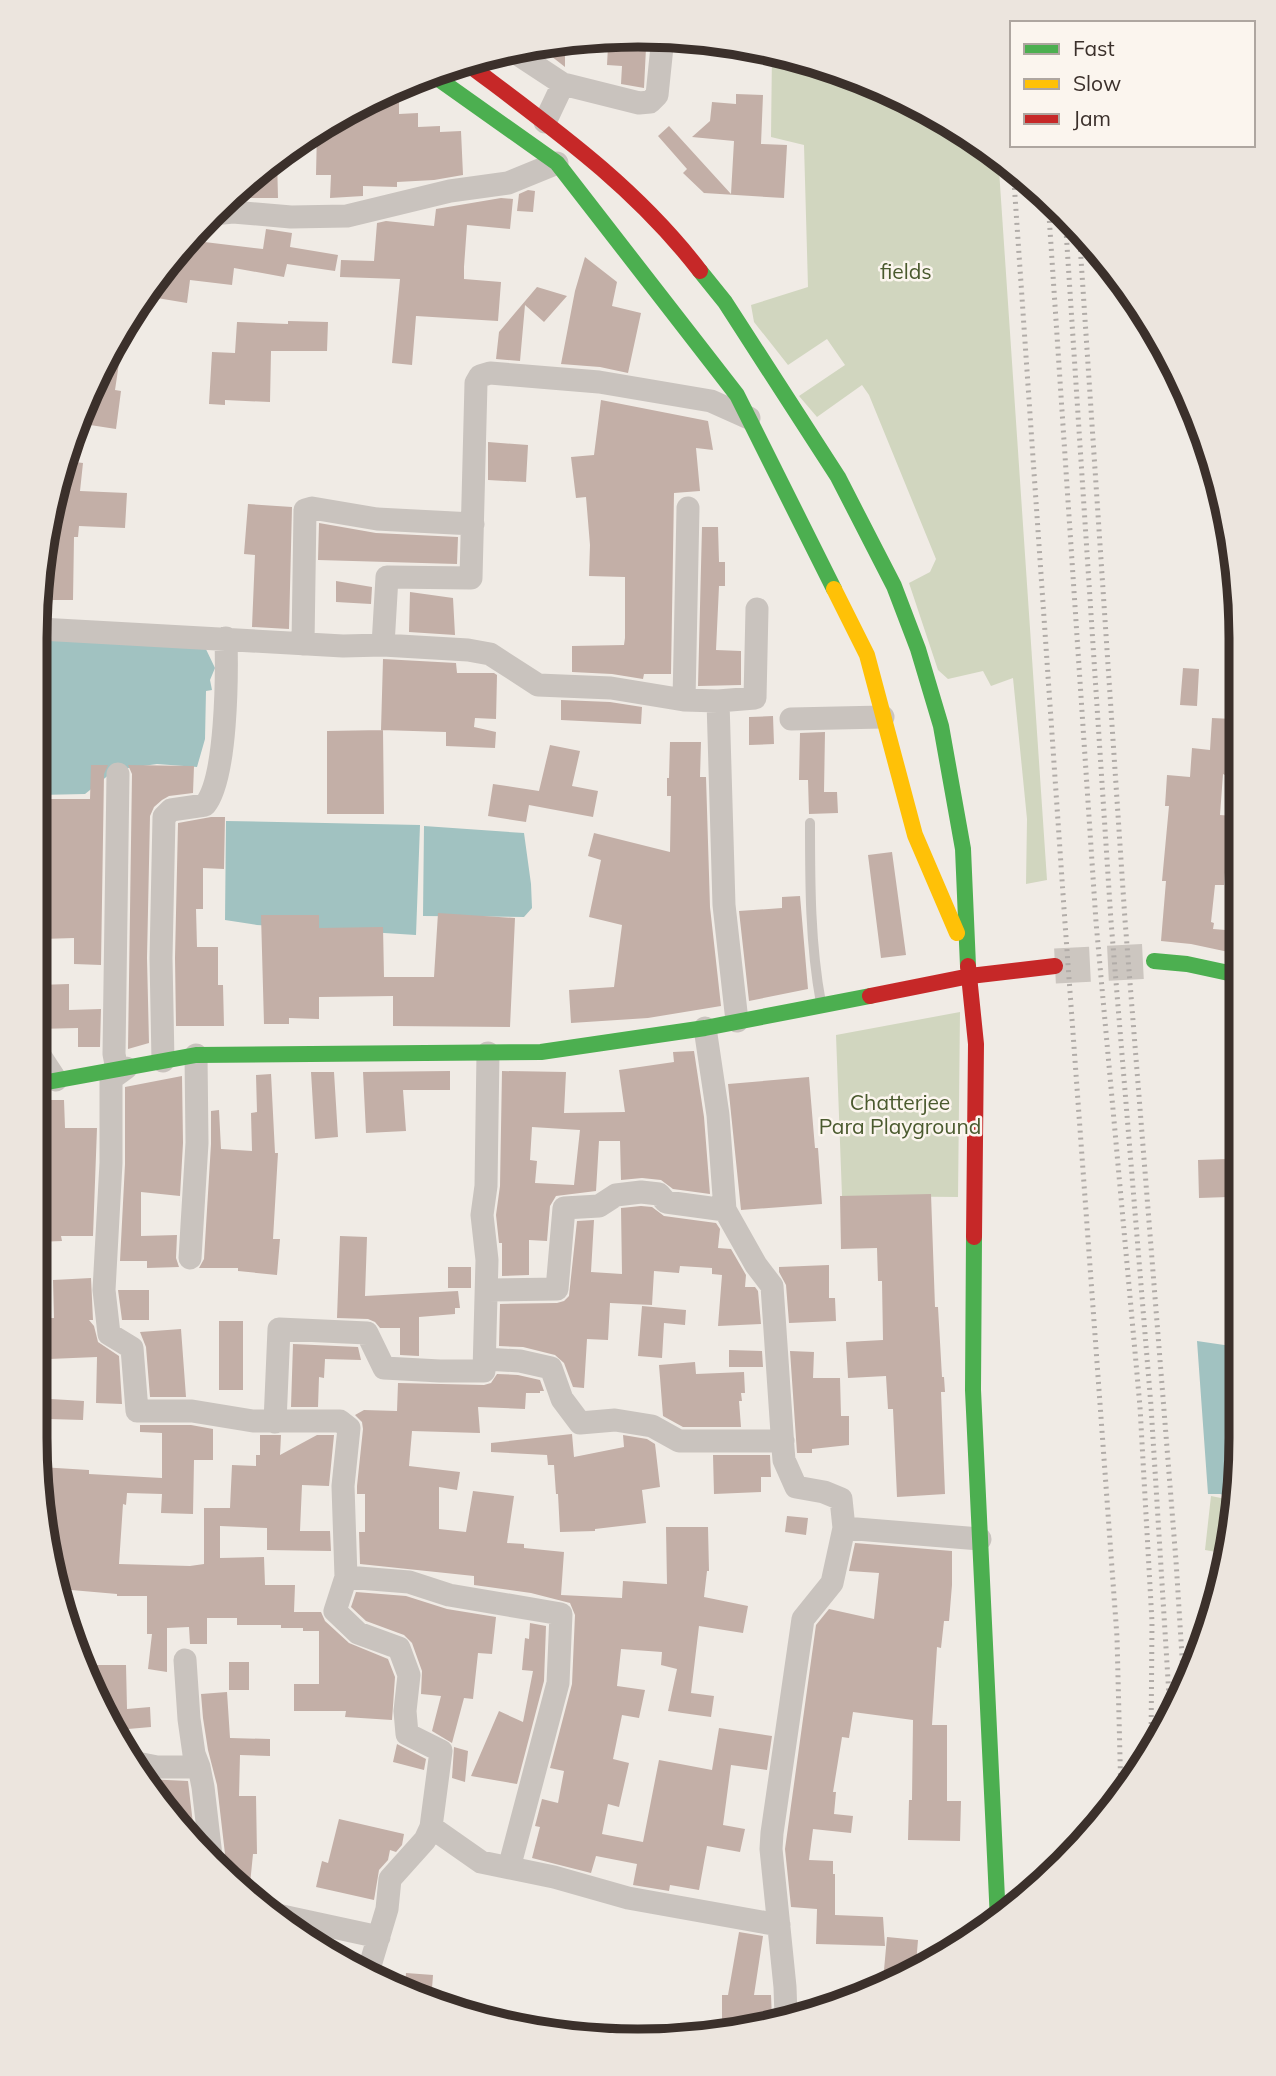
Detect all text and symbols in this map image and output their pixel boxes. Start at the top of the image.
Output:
legend [1010,21,1255,147]
text: Fast [1073,35,1115,61]
text: Slow [1073,70,1121,96]
text: Jam [1073,105,1111,131]
park label: fields [880,258,932,284]
park label: Chatterjee Para Playground [819,1089,981,1139]

